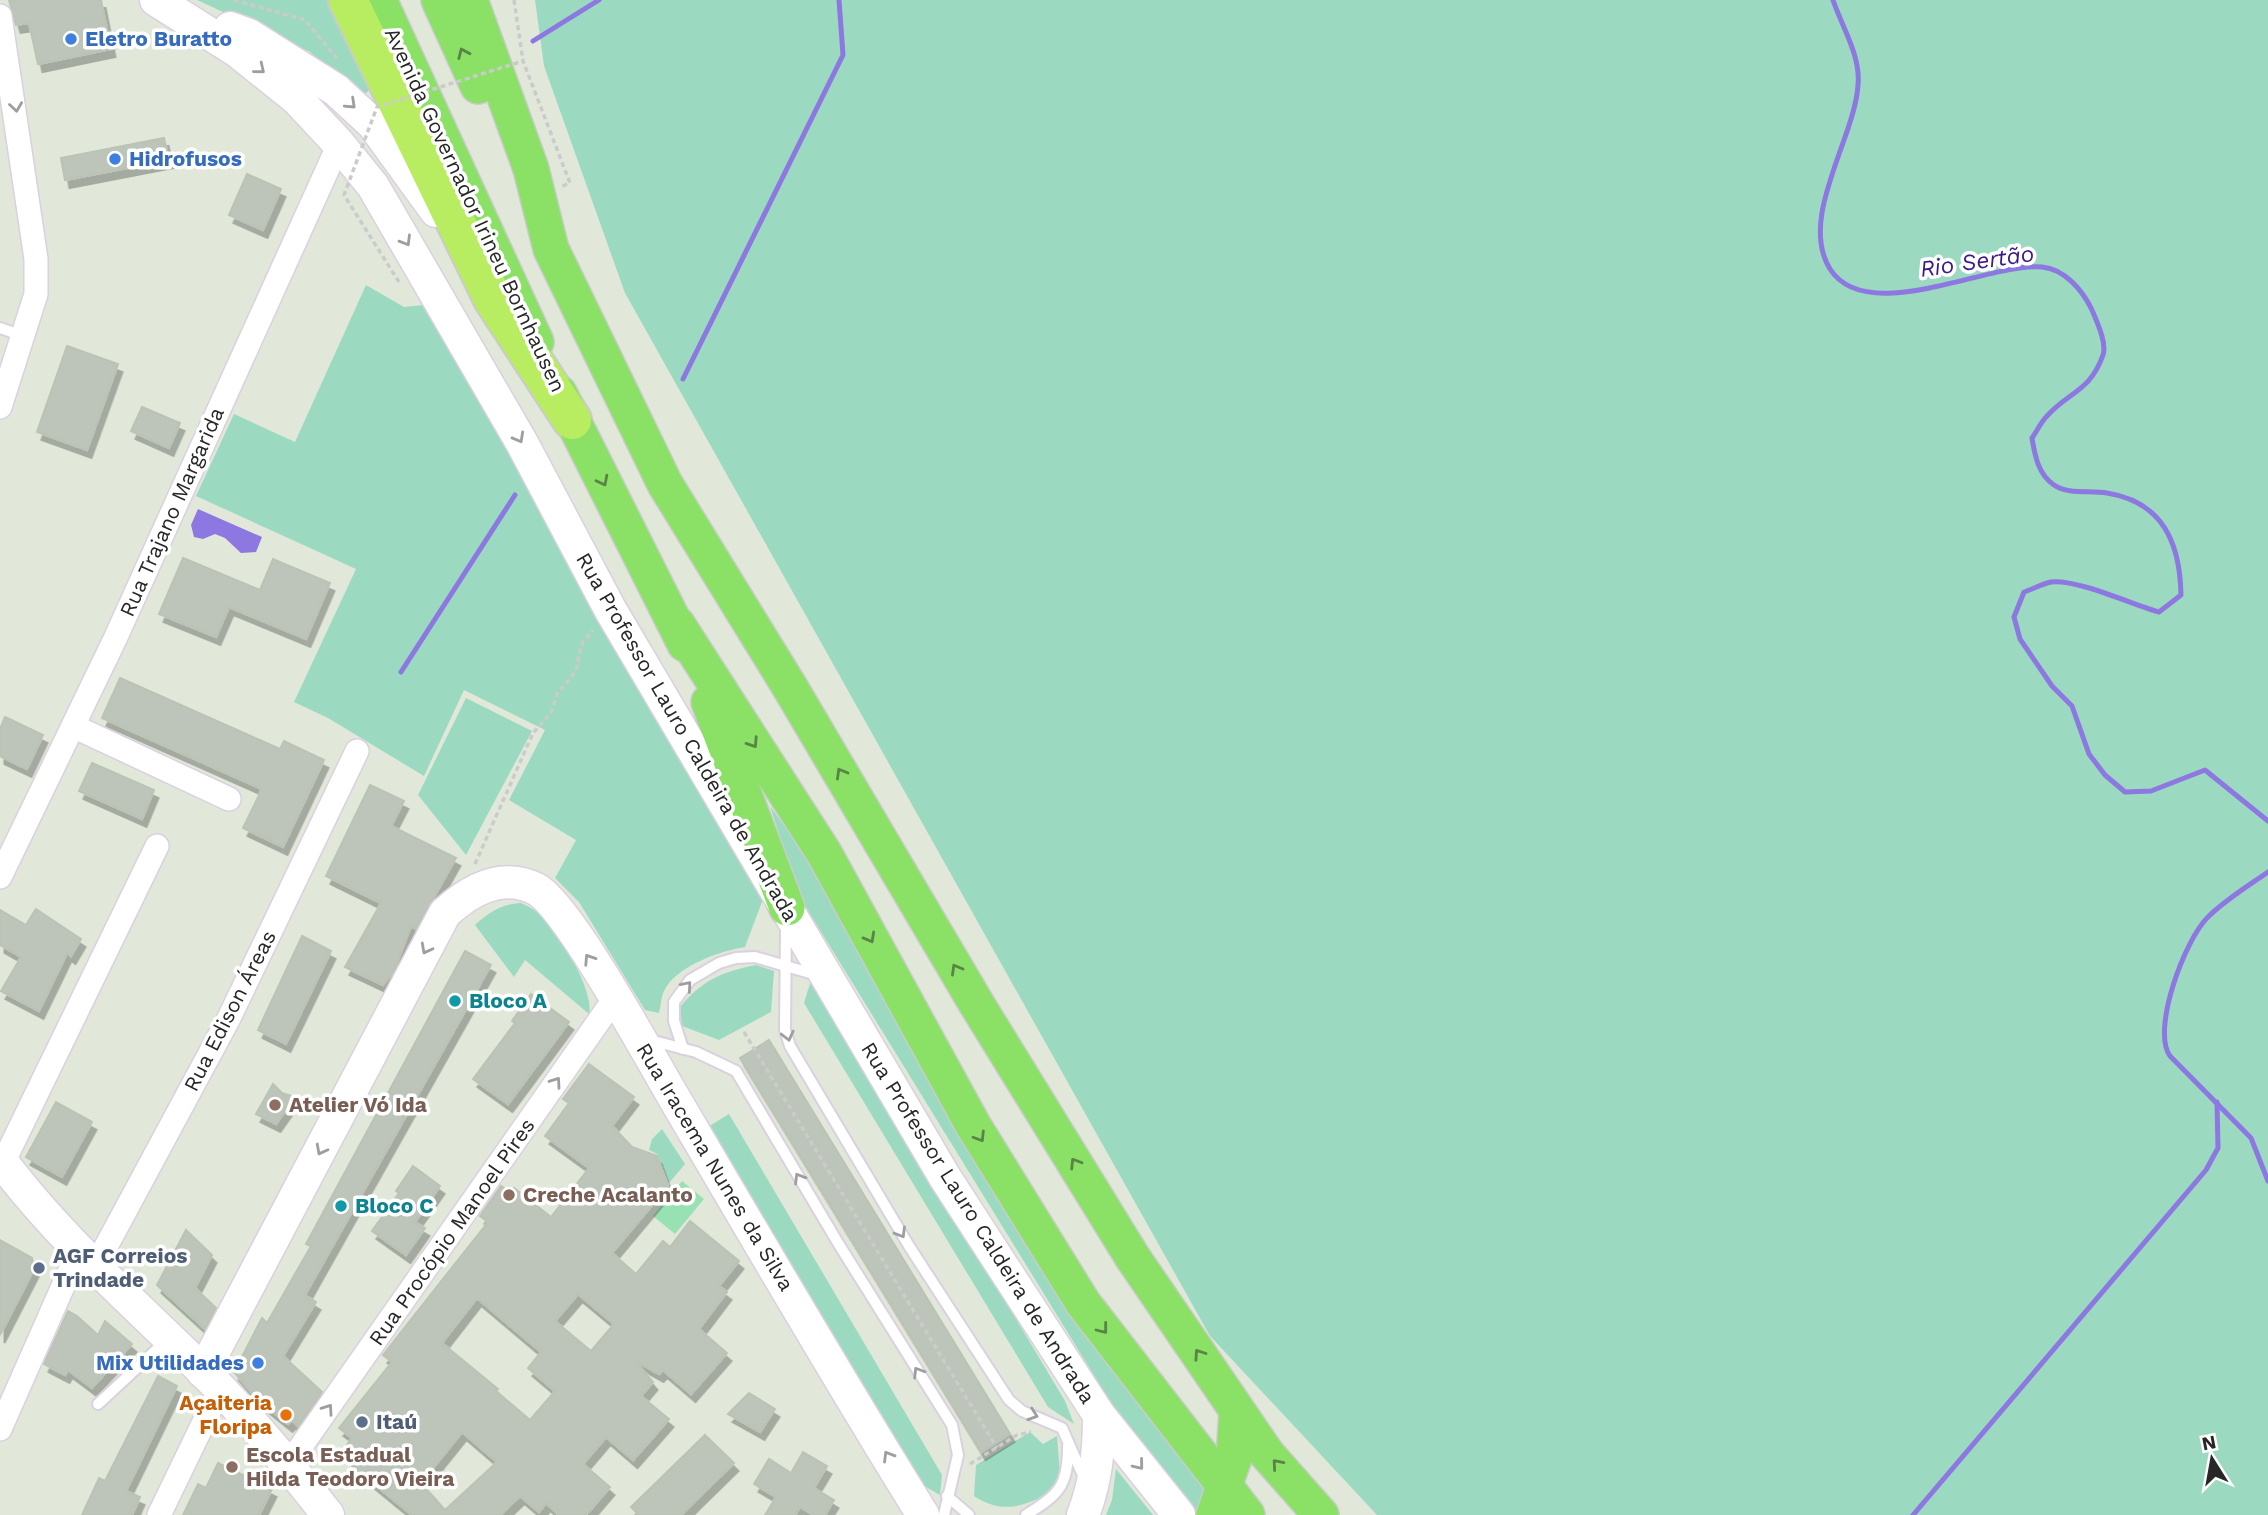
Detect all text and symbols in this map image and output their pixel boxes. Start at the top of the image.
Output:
street label: Avenida Governador Irineu Bornhausen [380,24,571,396]
place label: Eletro Buratto [85,26,232,51]
marker: Eletro Buratto [63,31,79,47]
one-way arrow [457,48,471,60]
one-way arrow [252,60,264,73]
one-way arrow [343,95,356,108]
one-way arrow [8,101,23,113]
place label: Hidrofusos [129,146,242,171]
marker: Hidrofusos [107,151,123,167]
one-way arrow [398,233,411,246]
water label: Rio Sertão [1918,240,2036,283]
street label: Rua Trajano Margarida [114,403,229,620]
one-way arrow [511,431,524,444]
one-way arrow [595,474,608,486]
street label: Rua Professor Lauro Caldeira de Andrada [571,548,804,926]
one-way arrow [745,735,758,748]
one-way arrow [836,768,849,781]
street label: Rua Edison Áreas [178,926,281,1095]
one-way arrow [862,931,876,943]
one-way arrow [421,941,435,954]
one-way arrow [585,953,598,966]
one-way arrow [951,964,964,977]
one-way arrow [678,981,691,994]
place label: Bloco A [469,988,548,1013]
marker: Bloco A [447,993,463,1009]
one-way arrow [780,1030,795,1042]
street label: Rua Professor Lauro Caldeira de Andrada [856,1037,1101,1408]
street label: Rua Iracema Nunes da Silva [631,1038,800,1295]
one-way arrow [548,1077,560,1090]
place label: Atelier Vó Ida [289,1092,428,1117]
marker: Atelier Vó Ida [267,1097,283,1113]
street label: Rua Procópio Manoel Pires [363,1113,540,1350]
one-way arrow [972,1130,985,1143]
one-way arrow [316,1143,329,1155]
one-way arrow [1070,1158,1083,1171]
one-way arrow [795,1173,808,1186]
place label: Creche Acalanto [523,1182,693,1207]
marker: Creche Acalanto [501,1187,517,1203]
place label: Bloco C [355,1193,434,1218]
marker: Bloco C [333,1198,349,1214]
one-way arrow [893,1225,906,1238]
place label: AGF Correios Trindade [53,1243,187,1292]
marker: AGF Correios Trindade [31,1260,47,1276]
one-way arrow [1094,1321,1107,1333]
one-way arrow [1194,1349,1207,1362]
place label: Mix Utilidades [96,1350,244,1375]
marker: Mix Utilidades [250,1355,266,1371]
one-way arrow [913,1367,926,1380]
place label: Açaiteria Floripa [179,1390,273,1439]
one-way arrow [320,1404,332,1417]
marker: Açaiteria Floripa [278,1407,294,1423]
one-way arrow [1026,1407,1038,1421]
place label: Itaú [376,1409,417,1434]
marker: Itaú [354,1414,370,1430]
north arrow [2177,1424,2247,1494]
text: N [2200,1430,2218,1455]
place label: Escola Estadual Hilda Teodoro Vieira [246,1442,455,1491]
one-way arrow [883,1451,896,1464]
one-way arrow [1131,1457,1143,1470]
marker: Escola Estadual Hilda Teodoro Vieira [224,1459,240,1475]
one-way arrow [1273,1460,1285,1473]

